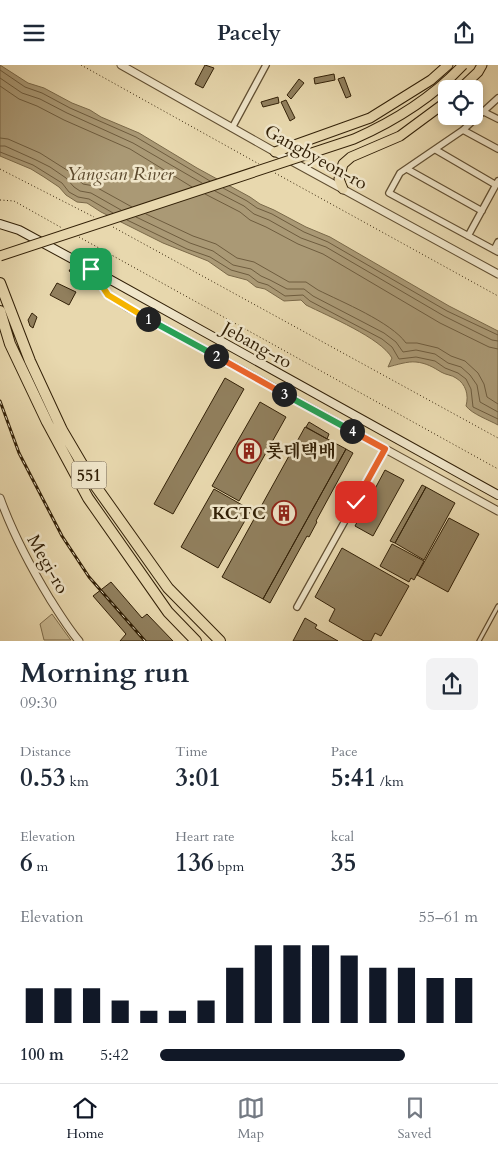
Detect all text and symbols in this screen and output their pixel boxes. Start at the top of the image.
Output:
text: Pacely [217,18,281,48]
icon: menu [20,19,48,47]
icon: share [450,19,478,47]
map controls [438,80,483,125]
button: locate [438,80,483,125]
street label: Gangbyeon-ro [260,119,372,196]
water label: Yangsan River [66,161,174,187]
pin [70,248,112,290]
icon: arrive [77,255,105,283]
pin: 1 [136,307,160,331]
text: 1 [145,310,152,329]
street label: Jebang-ro [215,315,296,375]
pin: 2 [204,343,228,369]
text: 2 [213,347,220,366]
pin: 3 [272,381,296,407]
text: 3 [281,385,288,404]
pin: 4 [340,419,364,443]
text: 4 [349,422,356,441]
building icon: 롯데택배 [236,438,262,464]
place label: 롯데택배 [266,439,336,464]
road number: 551 [72,461,106,489]
pin [335,481,377,523]
icon: check [342,488,370,516]
building icon: KCTC [271,500,297,526]
place label: KCTC [212,501,266,526]
street label: Megi-ro [21,530,75,599]
text: Morning run [20,654,189,692]
button: share [426,658,478,710]
text: 09:30 [20,692,57,714]
text: Distance [20,742,71,761]
text: Time [175,742,208,761]
text: Pace [331,742,358,761]
text: 0.53 [20,761,66,795]
text: 3:01 [175,761,221,795]
text: 5:41 [331,761,376,795]
text: km [66,772,89,791]
text: /km [376,772,404,791]
text: Elevation [20,827,76,846]
text: Heart rate [175,827,235,846]
text: kcal [331,827,354,846]
text: 6 [20,846,33,880]
text: 136 [175,846,214,880]
text: 35 [331,846,356,880]
text: m [33,857,48,876]
text: bpm [214,857,244,876]
text: Elevation [20,906,84,928]
text: 55–61 m [419,906,478,928]
text: 100 m [20,1044,64,1066]
text: 5:42 [100,1044,129,1066]
tab: Home [66,1094,104,1143]
tab: Map [237,1094,265,1143]
tab: Saved [398,1094,432,1143]

